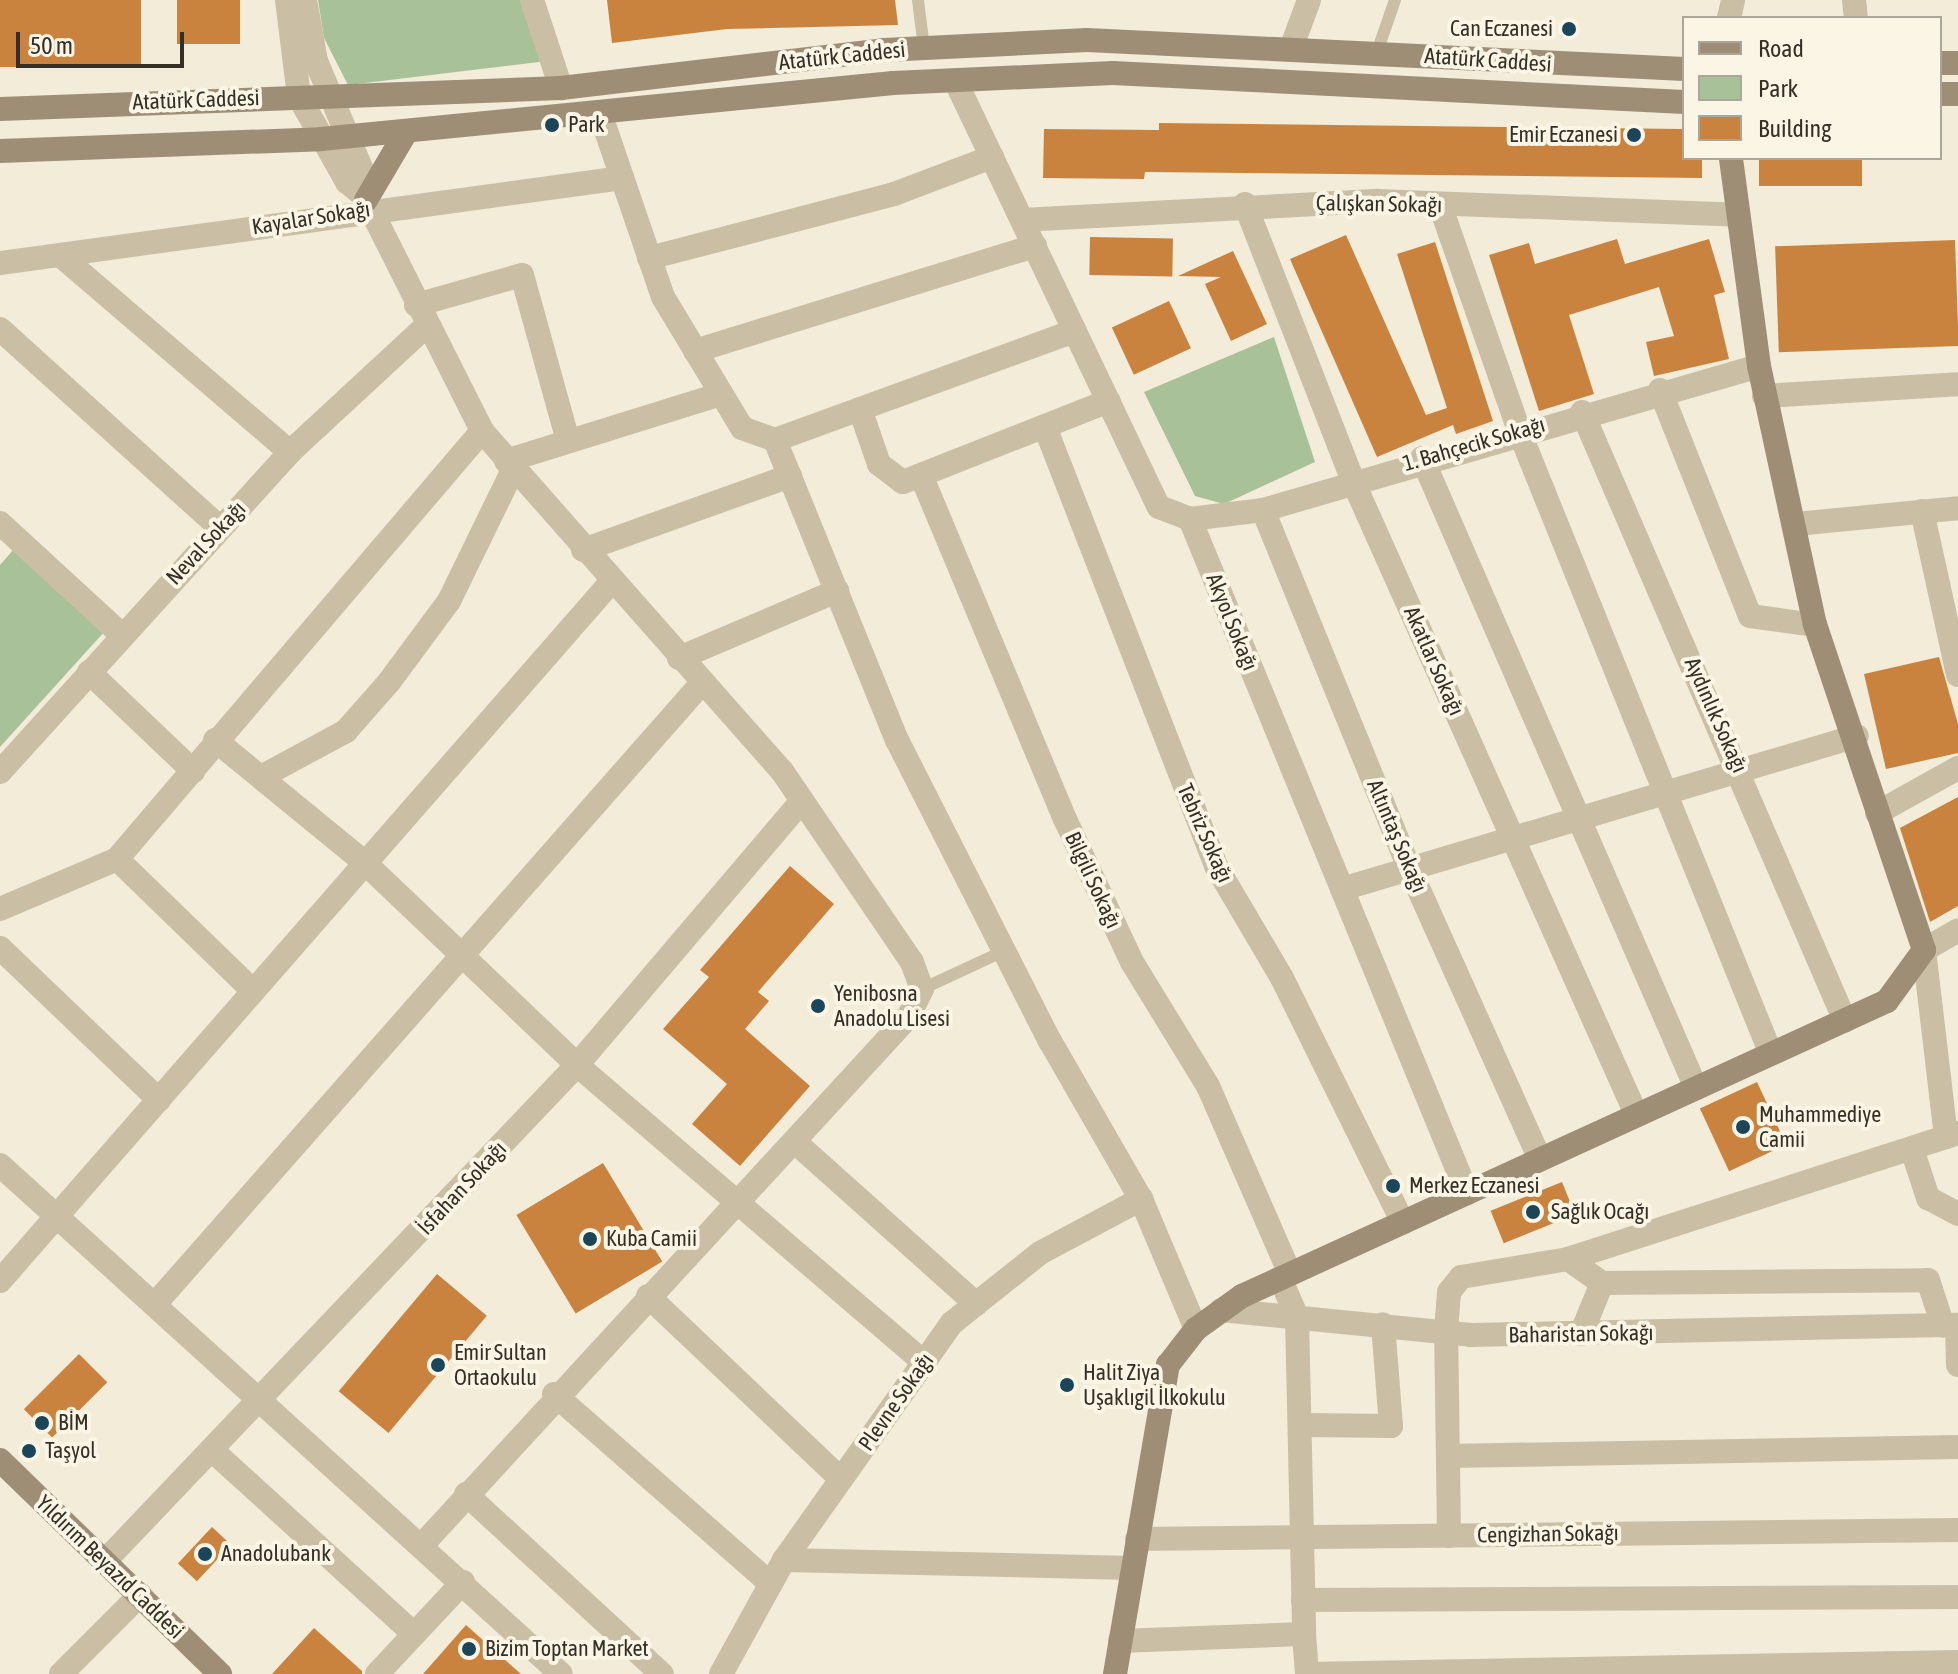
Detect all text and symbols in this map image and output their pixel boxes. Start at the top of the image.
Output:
scale bar [20,16,188,66]
place label: Can Eczanesi [1450,16,1553,42]
legend [1682,16,1942,160]
marker: Can Eczanesi [1560,20,1578,38]
text: 50 m [30,32,73,59]
text: Road [1758,35,1804,62]
street label: Atatürk Caddesi [777,36,907,76]
street label: Atatürk Caddesi [1424,42,1552,78]
text: Park [1758,75,1798,102]
street label: Atatürk Caddesi [132,85,260,115]
place label: Park [568,112,605,138]
text: Building [1758,115,1831,142]
marker: Park [543,116,561,134]
place label: Emir Eczanesi [1509,122,1618,148]
marker: Emir Eczanesi [1625,126,1643,144]
street label: Çalışkan Sokağı [1316,190,1442,218]
street label: Kayalar Sokağı [250,196,372,240]
street label: 1. Bahçecik Sokağı [1400,411,1548,477]
street label: Neval Sokağı [161,496,251,590]
street label: Akyol Sokağı [1201,570,1263,674]
street label: Akatlar Sokağı [1398,602,1470,720]
street label: Aydınlık Sokağı [1679,653,1753,777]
street label: Altıntaş Sokağı [1361,776,1433,896]
street label: Tebriz Sokağı [1172,780,1238,886]
street label: Bilgili Sokağı [1059,828,1127,932]
place label: Yenibosna Anadolu Lisesi [834,980,950,1032]
marker: Yenibosna Anadolu Lisesi [809,997,827,1015]
place label: Muhammediye Camii [1759,1101,1881,1152]
marker: Muhammediye Camii [1734,1118,1752,1136]
street label: İsfahan Sokağı [412,1136,512,1240]
place label: Merkez Eczanesi [1409,1173,1540,1199]
marker: Merkez Eczanesi [1384,1177,1402,1195]
place label: Sağlık Ocağı [1551,1199,1649,1225]
marker: Sağlık Ocağı [1522,1201,1544,1223]
place label: Kuba Camii [606,1226,697,1252]
marker: Kuba Camii [581,1230,599,1248]
street label: Baharistan Sokağı [1508,1320,1654,1348]
place label: Emir Sultan Ortaokulu [454,1339,547,1390]
street label: Plevne Sokağı [853,1348,939,1456]
marker: Emir Sultan Ortaokulu [429,1356,447,1374]
place label: Halit Ziya Uşaklıgil İlkokulu [1083,1359,1226,1410]
marker: Halit Ziya Uşaklıgil İlkokulu [1058,1376,1076,1394]
place label: BİM [58,1410,89,1436]
marker: BİM [33,1414,51,1432]
place label: Taşyol [45,1438,96,1464]
marker: Taşyol [20,1442,38,1460]
street label: Yıldırım Beyazıd Caddesi [31,1490,189,1644]
street label: Cengizhan Sokağı [1477,1520,1619,1548]
place label: Anadolubank [221,1541,331,1567]
marker: Anadolubank [196,1545,214,1563]
place label: Bizim Toptan Market [485,1636,649,1662]
marker: Bizim Toptan Market [460,1640,478,1658]

